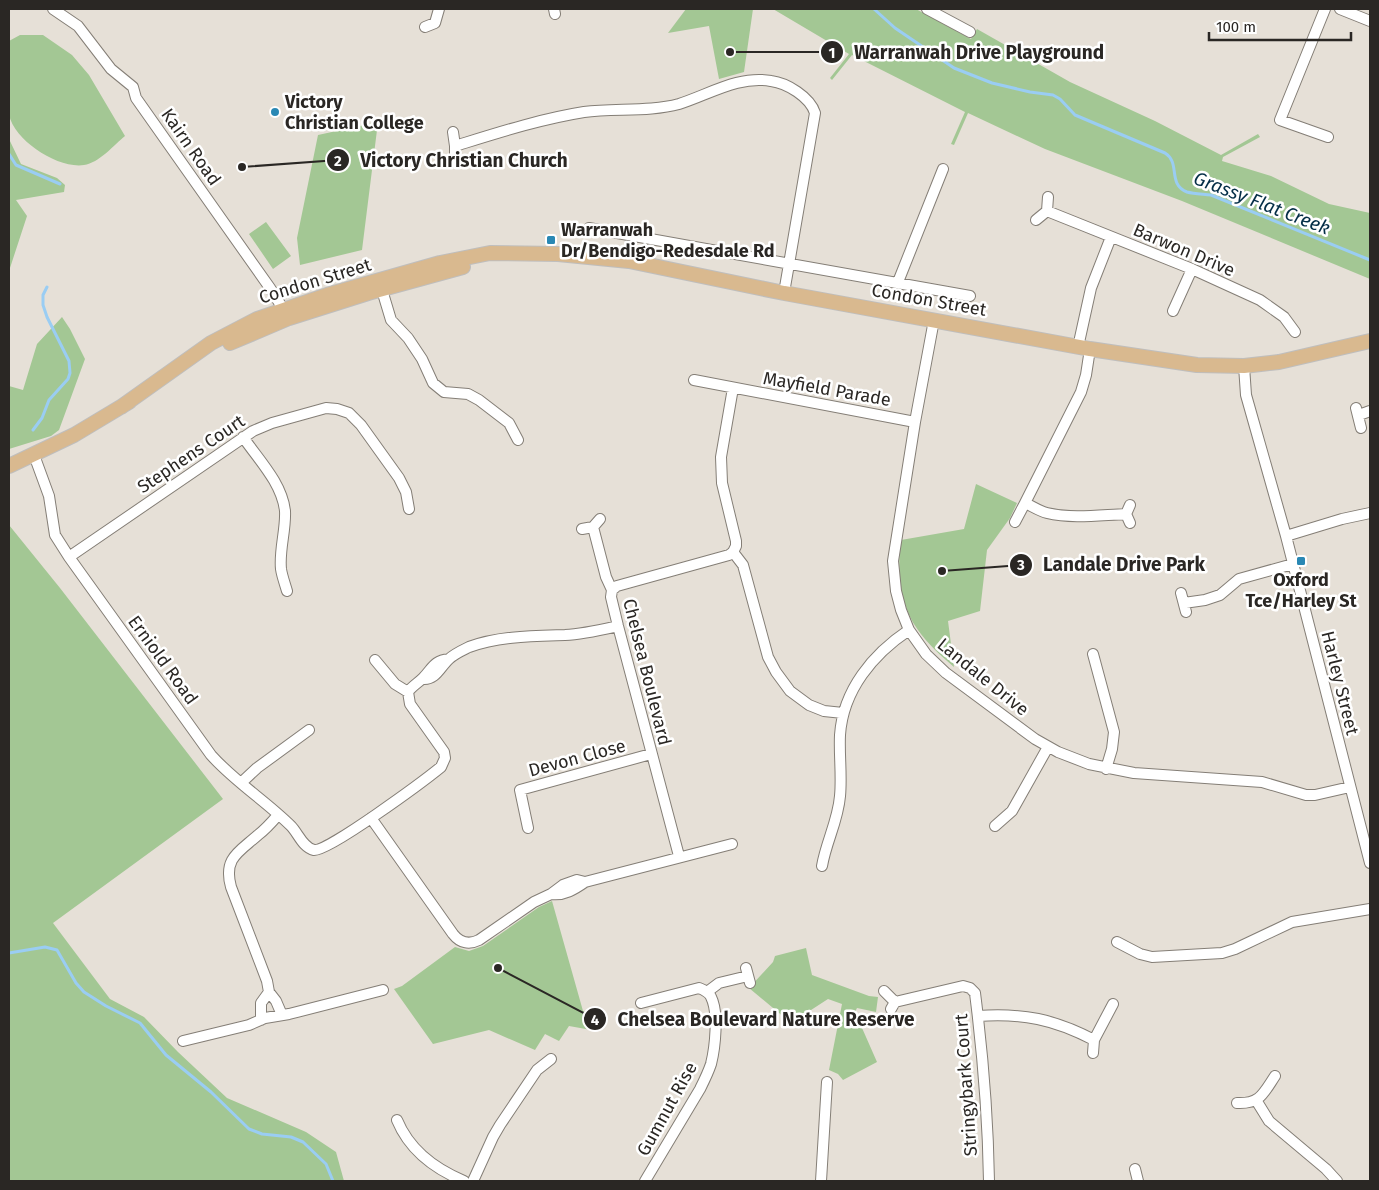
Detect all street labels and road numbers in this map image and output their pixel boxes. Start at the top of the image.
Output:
street label: Kairn Road [156,104,226,190]
street label: Barwon Drive [1130,219,1238,281]
street label: Condon Street [256,253,374,309]
street label: Condon Street [870,279,989,321]
street label: Mayfield Parade [761,367,893,411]
street label: Stephens Court [133,410,249,498]
street label: Chelsea Boulevard [618,596,676,748]
street label: Erniold Road [123,611,203,709]
street label: Harley Street [1316,629,1364,738]
street label: Landale Drive [933,633,1033,721]
street label: Devon Close [526,734,628,782]
street label: Stringybark Court [950,1013,982,1157]
street label: Gumnut Rise [632,1058,702,1160]

